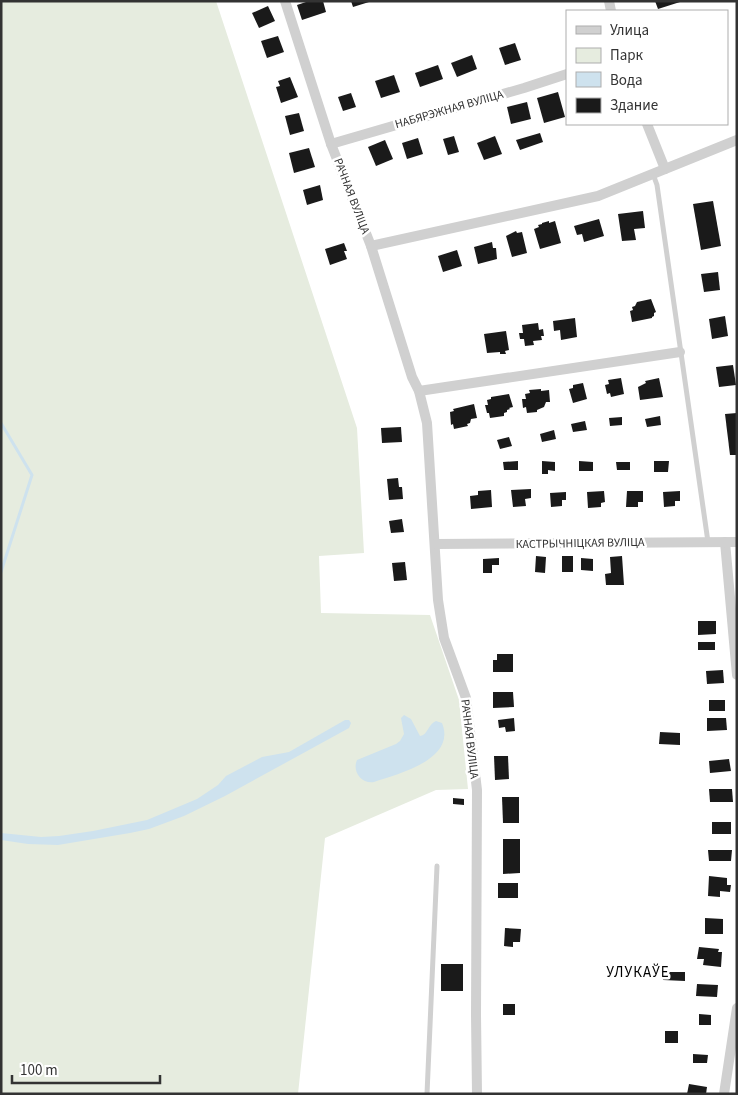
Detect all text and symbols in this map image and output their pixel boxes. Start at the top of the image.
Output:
legend [566,10,728,125]
text: Улица [610,20,649,41]
text: Парк [610,45,644,66]
text: Вода [610,70,643,91]
street label: НАБЯРЭЖНАЯ ВУЛІЦА [393,86,506,133]
text: Здание [610,95,658,116]
street label: РАЧНАЯ ВУЛІЦА [329,156,374,237]
street label: КАСТРЫЧНІЦКАЯ ВУЛІЦА [515,534,645,553]
street label: РАЧНАЯ ВУЛІЦА [456,698,483,780]
district label: УЛУКАЎЕ [606,962,670,983]
scale bar [12,1052,160,1084]
text: 100 m [20,1060,58,1081]

